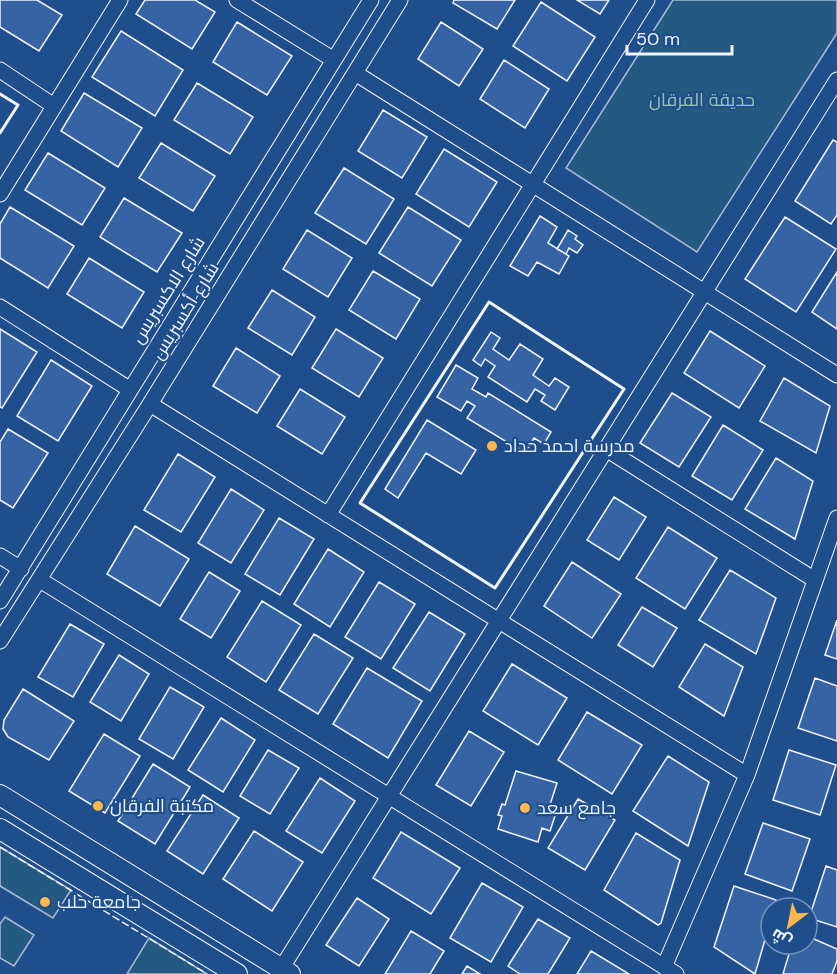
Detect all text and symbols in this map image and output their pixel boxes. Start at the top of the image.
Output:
scale bar [627,18,732,56]
text: 50 m [636,27,680,51]
park label: حديقة الفرقان [649,88,755,112]
street label: شارع الاكسبريس [125,232,211,348]
street label: شارع أكسبريس [146,258,224,364]
place label: مدرسة احمد حداد [504,434,635,458]
marker: مدرسة احمد حداد [485,439,499,453]
place label: مكتبة الفرقان [110,794,214,818]
place label: جامع سعد [537,796,616,820]
marker: مكتبة الفرقان [91,799,105,813]
marker: جامع سعد [518,801,532,815]
place label: جامعة حلب [57,890,141,914]
marker: جامعة حلب [38,895,52,909]
north arrow [759,896,819,956]
text: ش [767,924,796,953]

